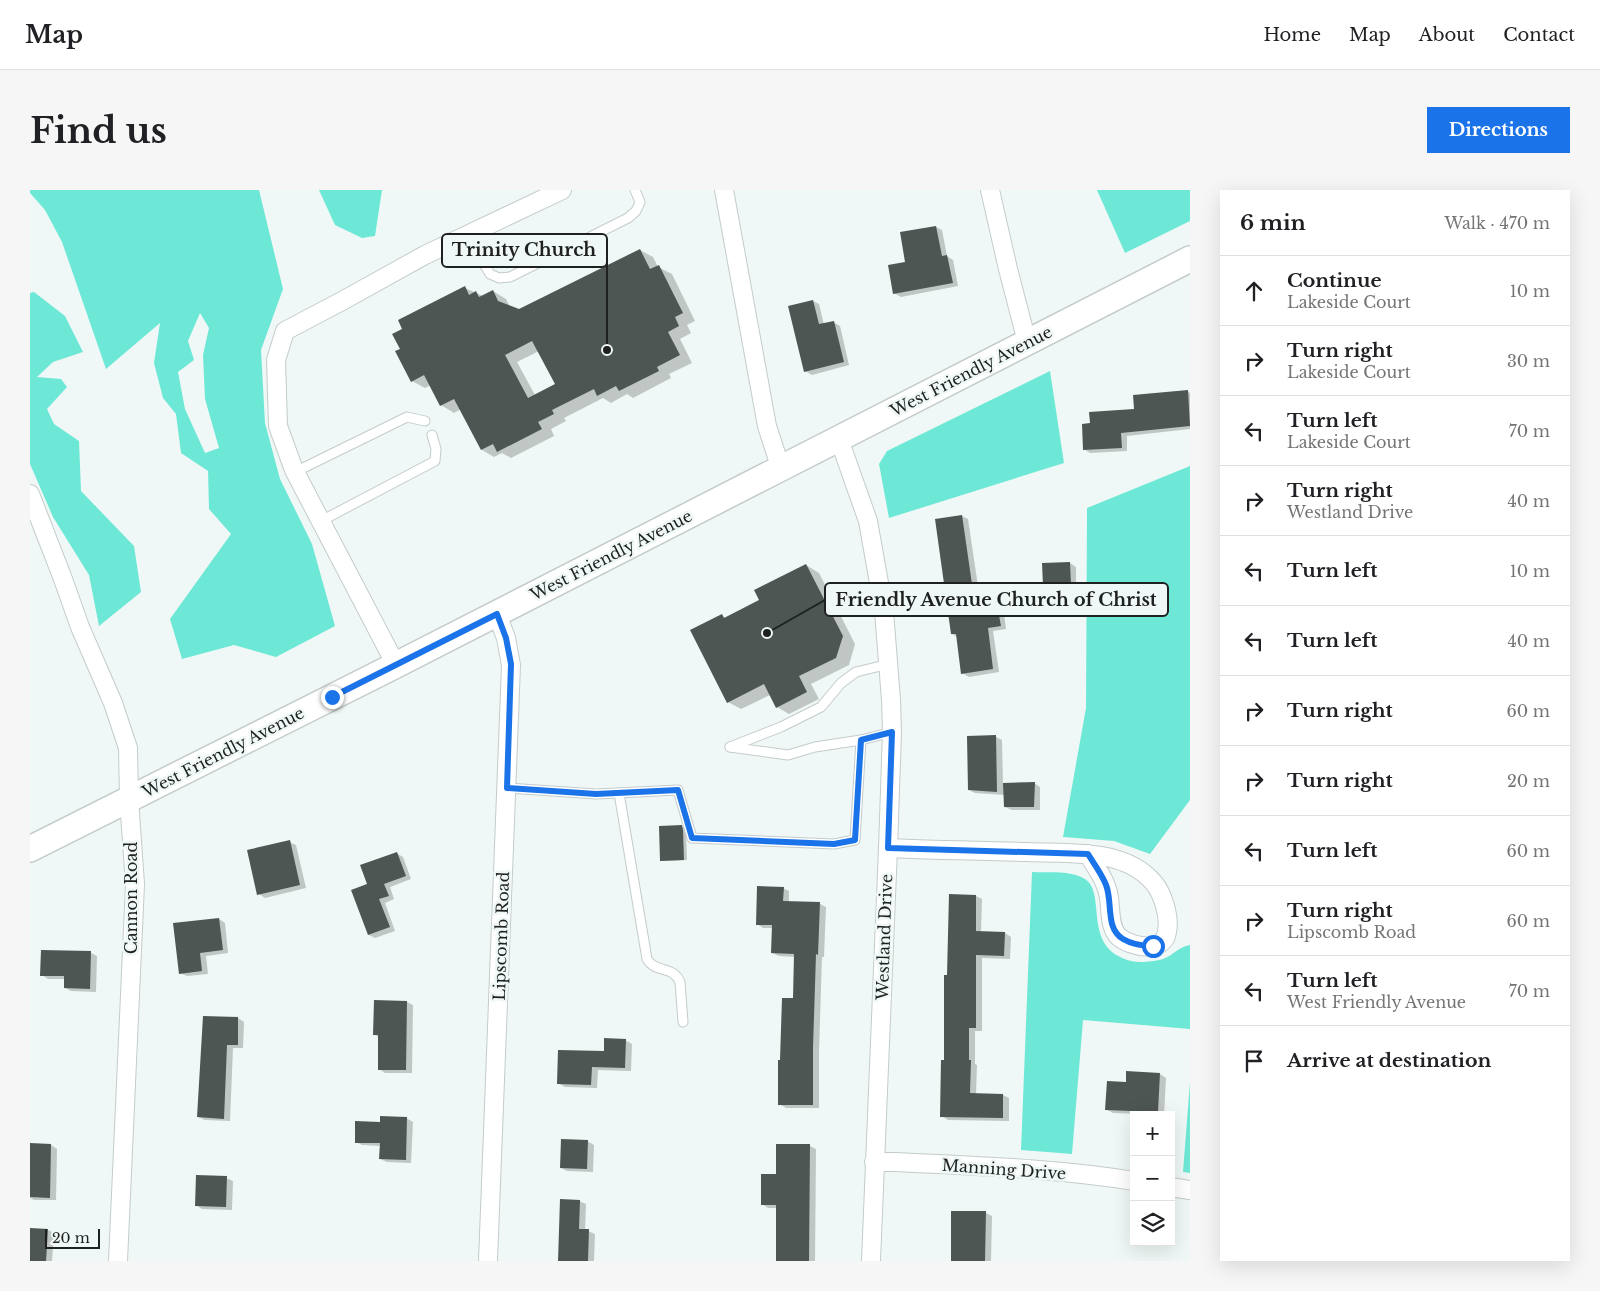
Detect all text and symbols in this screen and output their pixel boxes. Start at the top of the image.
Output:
text: Map [25,20,83,49]
text: Home [1263,24,1321,46]
text: Map [1349,24,1391,46]
text: About [1419,24,1475,46]
text: Contact [1503,24,1575,46]
button: Directions [1427,107,1570,153]
text: Find us [30,109,167,152]
text: 6 min [1240,210,1306,236]
text: Walk · 470 m [1445,213,1550,233]
callout: Trinity Church [442,234,607,267]
text: Trinity Church [452,239,596,261]
text: Continue [1287,269,1382,292]
icon: ahead [1240,277,1268,305]
text: 10 m [1510,281,1550,301]
text: Lakeside Court [1287,292,1411,312]
street label: West Friendly Avenue [886,321,1055,421]
text: Turn right [1287,339,1393,362]
icon: right [1240,347,1268,375]
text: 30 m [1507,351,1550,371]
text: Lakeside Court [1287,362,1411,382]
text: Turn left [1287,409,1378,432]
icon: left [1240,417,1268,445]
text: 70 m [1509,421,1550,441]
text: Lakeside Court [1287,432,1411,452]
text: Turn right [1287,479,1393,502]
icon: right [1240,487,1268,515]
text: 40 m [1507,491,1550,511]
text: Westland Drive [1287,502,1413,522]
street label: West Friendly Avenue [526,505,695,605]
icon: left [1240,557,1268,585]
text: Turn left [1287,559,1378,582]
text: 10 m [1510,561,1550,581]
callout: Friendly Avenue Church of Christ [825,583,1168,616]
text: Friendly Avenue Church of Christ [835,589,1157,611]
icon: left [1240,627,1268,655]
text: Turn left [1287,629,1378,652]
text: 40 m [1507,631,1550,651]
route end [321,686,344,709]
icon: right [1240,697,1268,725]
text: Turn right [1287,699,1393,722]
text: 60 m [1507,701,1550,721]
street label: West Friendly Avenue [138,702,307,802]
icon: right [1240,767,1268,795]
text: Turn right [1287,769,1393,792]
text: 20 m [1507,771,1550,791]
icon: left [1240,837,1268,865]
text: Turn left [1287,839,1378,862]
text: 60 m [1507,841,1550,861]
street label: Cannon Road [121,842,141,954]
street label: Lipscomb Road [489,871,513,1001]
street label: Westland Drive [872,874,896,1001]
text: Turn right [1287,899,1393,922]
icon: right [1240,907,1268,935]
text: 60 m [1507,911,1550,931]
text: Lipscomb Road [1287,922,1416,942]
route start [1142,935,1165,958]
text: Turn left [1287,969,1378,992]
icon: left [1240,977,1268,1005]
text: 70 m [1509,981,1550,1001]
text: West Friendly Avenue [1287,992,1466,1012]
icon: arrive [1240,1047,1268,1075]
text: Arrive at destination [1287,1049,1491,1072]
map controls [1130,1111,1175,1246]
button: + [1130,1111,1175,1156]
street label: Manning Drive [941,1155,1067,1183]
button: − [1130,1156,1175,1201]
button: layers [1130,1201,1175,1246]
scale bar [45,1226,100,1249]
text: 20 m [52,1229,90,1247]

